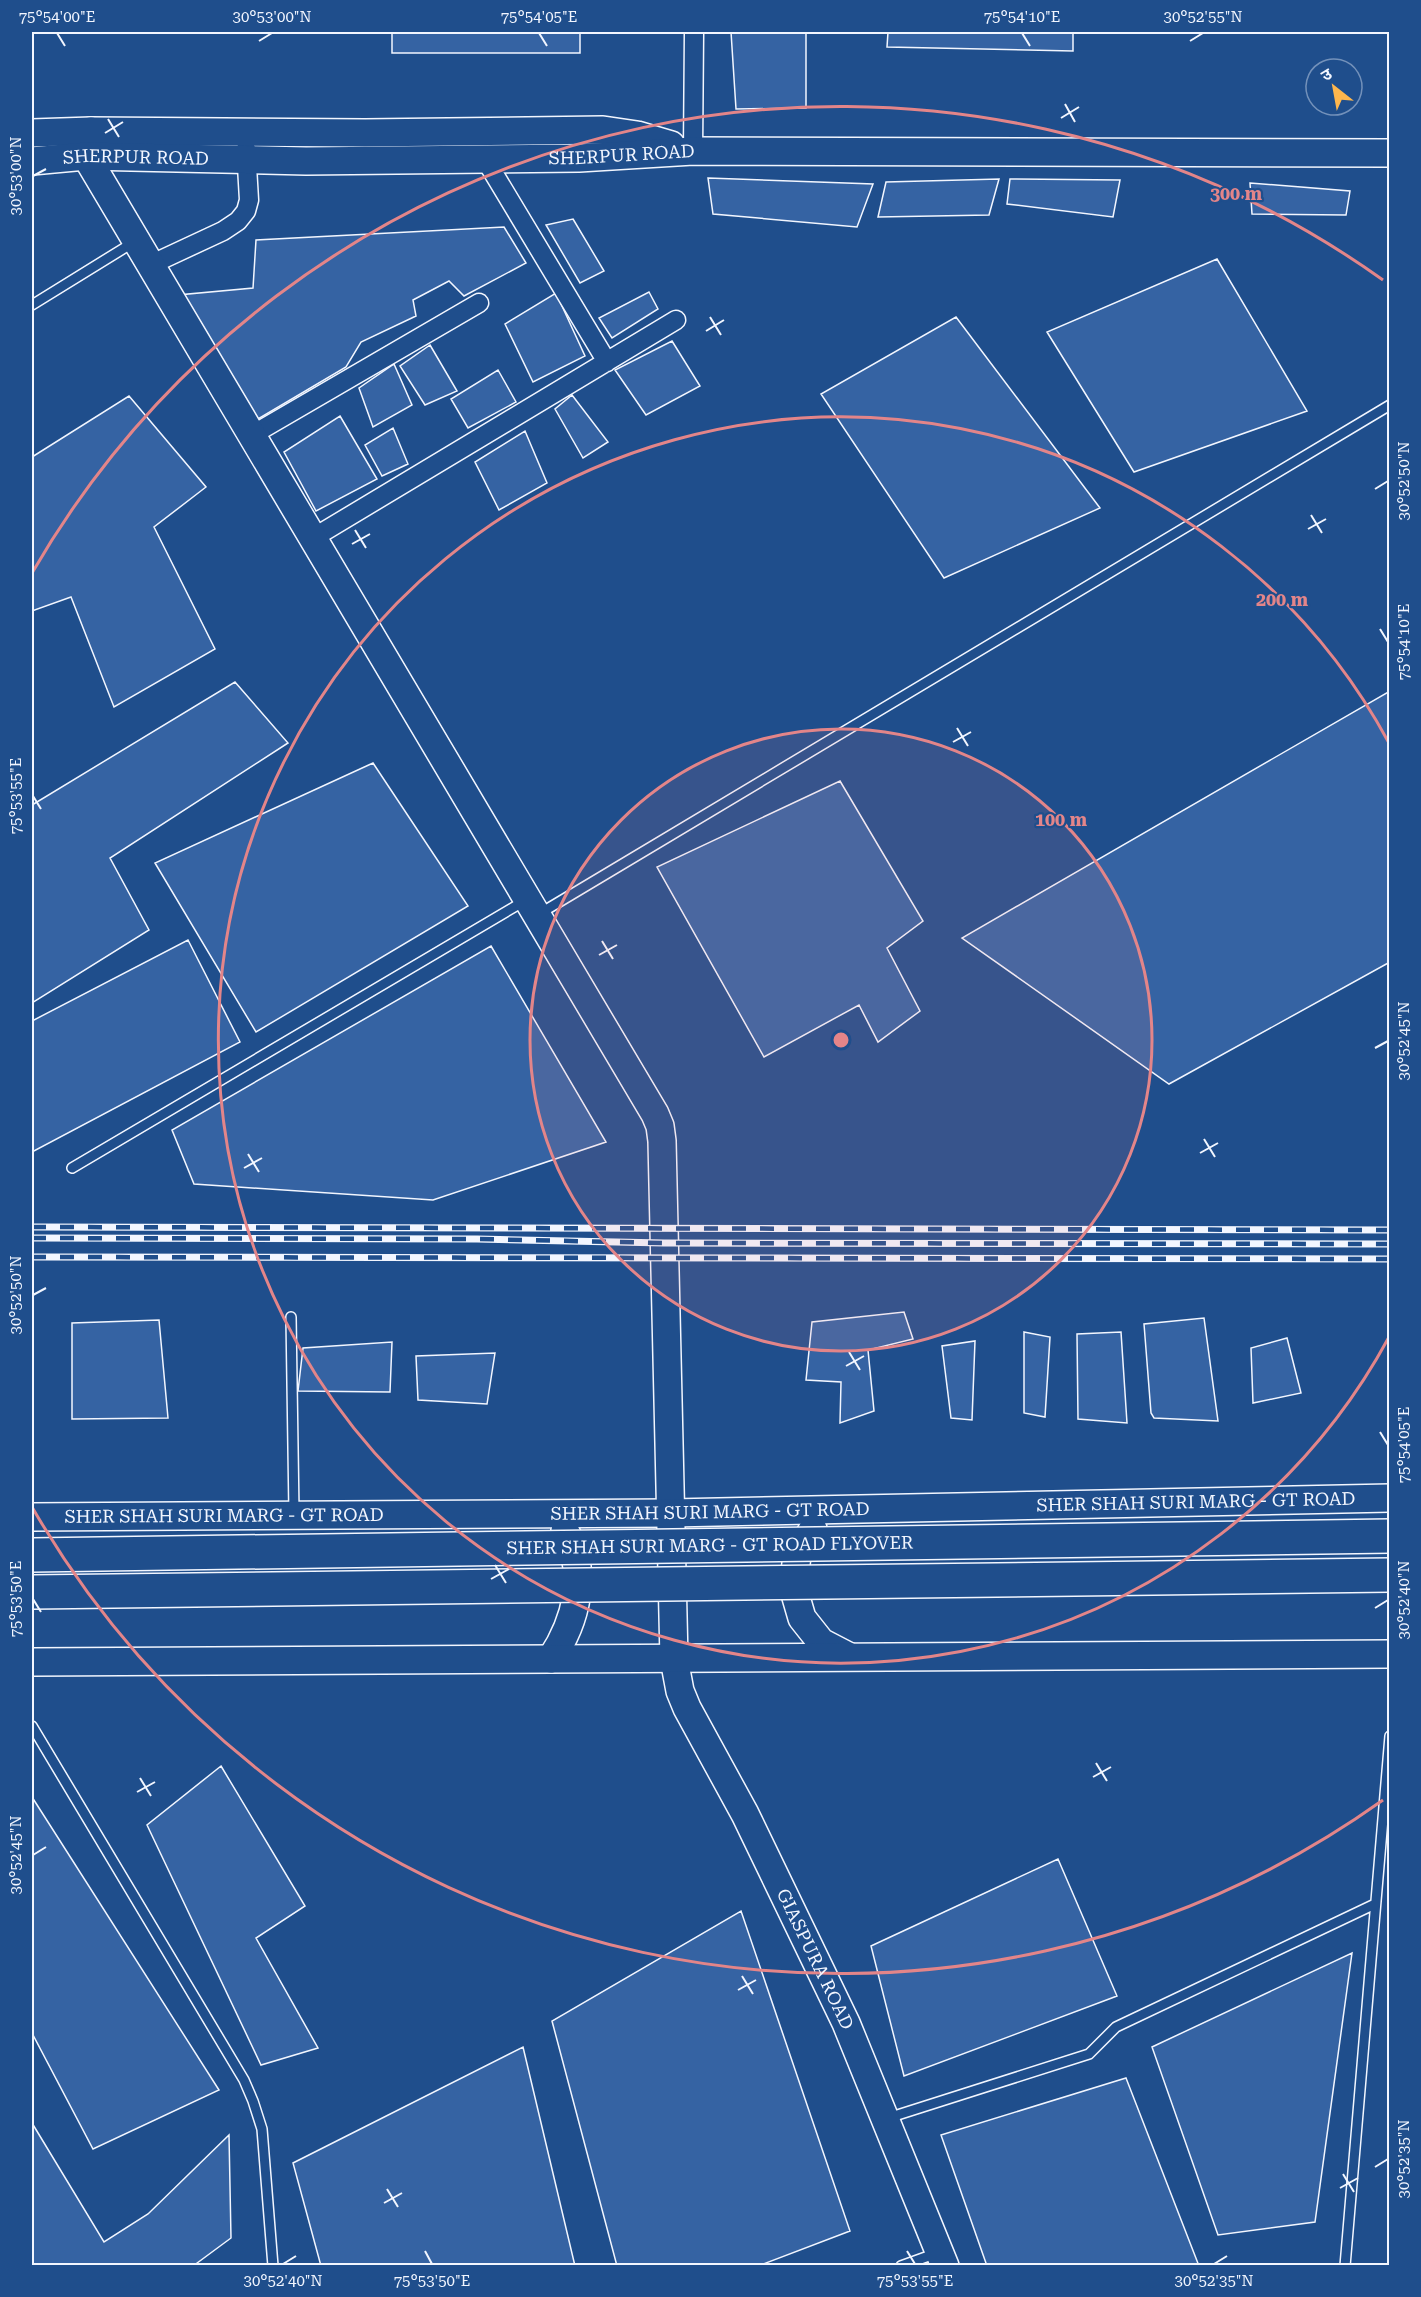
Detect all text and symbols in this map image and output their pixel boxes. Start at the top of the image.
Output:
text: 75°54'00"E [19,8,95,26]
text: 30°53'00"N [232,8,312,26]
text: 75°54'05"E [501,8,577,26]
text: 75°54'10"E [984,8,1060,26]
text: 30°52'55"N [1163,8,1243,26]
north arrow [1304,57,1364,117]
text: उ [1318,64,1336,85]
text: 30°53'00"N [7,136,25,216]
street label: SHERPUR ROAD [548,140,695,168]
street label: SHERPUR ROAD [62,145,209,169]
text: 300 m [1210,183,1263,204]
text: 30°52'50"N [1395,441,1413,521]
text: 200 m [1256,589,1309,610]
text: 75°54'10"E [1395,604,1413,680]
text: 75°53'55"E [7,758,25,834]
text: 100 m [1035,809,1088,830]
text: 30°52'45"N [1395,1001,1413,1081]
centre of rings [831,1030,851,1050]
text: 30°52'50"N [7,1255,25,1335]
text: 75°54'05"E [1395,1407,1413,1483]
street label: SHER SHAH SURI MARG - GT ROAD [1036,1488,1356,1515]
street label: SHER SHAH SURI MARG - GT ROAD [550,1498,870,1524]
street label: SHER SHAH SURI MARG - GT ROAD [64,1504,384,1527]
street label: SHER SHAH SURI MARG - GT ROAD FLYOVER [506,1532,914,1558]
text: 30°52'40"N [1395,1560,1413,1640]
text: 75°53'50"E [7,1561,25,1637]
text: 30°52'45"N [7,1815,25,1895]
street label: GIASPURA ROAD [773,1885,859,2033]
text: 30°52'35"N [1395,2119,1413,2199]
text: 30°52'40"N [243,2272,323,2290]
text: 75°53'50"E [394,2272,470,2290]
text: 75°53'55"E [877,2272,953,2290]
text: 30°52'35"N [1174,2272,1254,2290]

